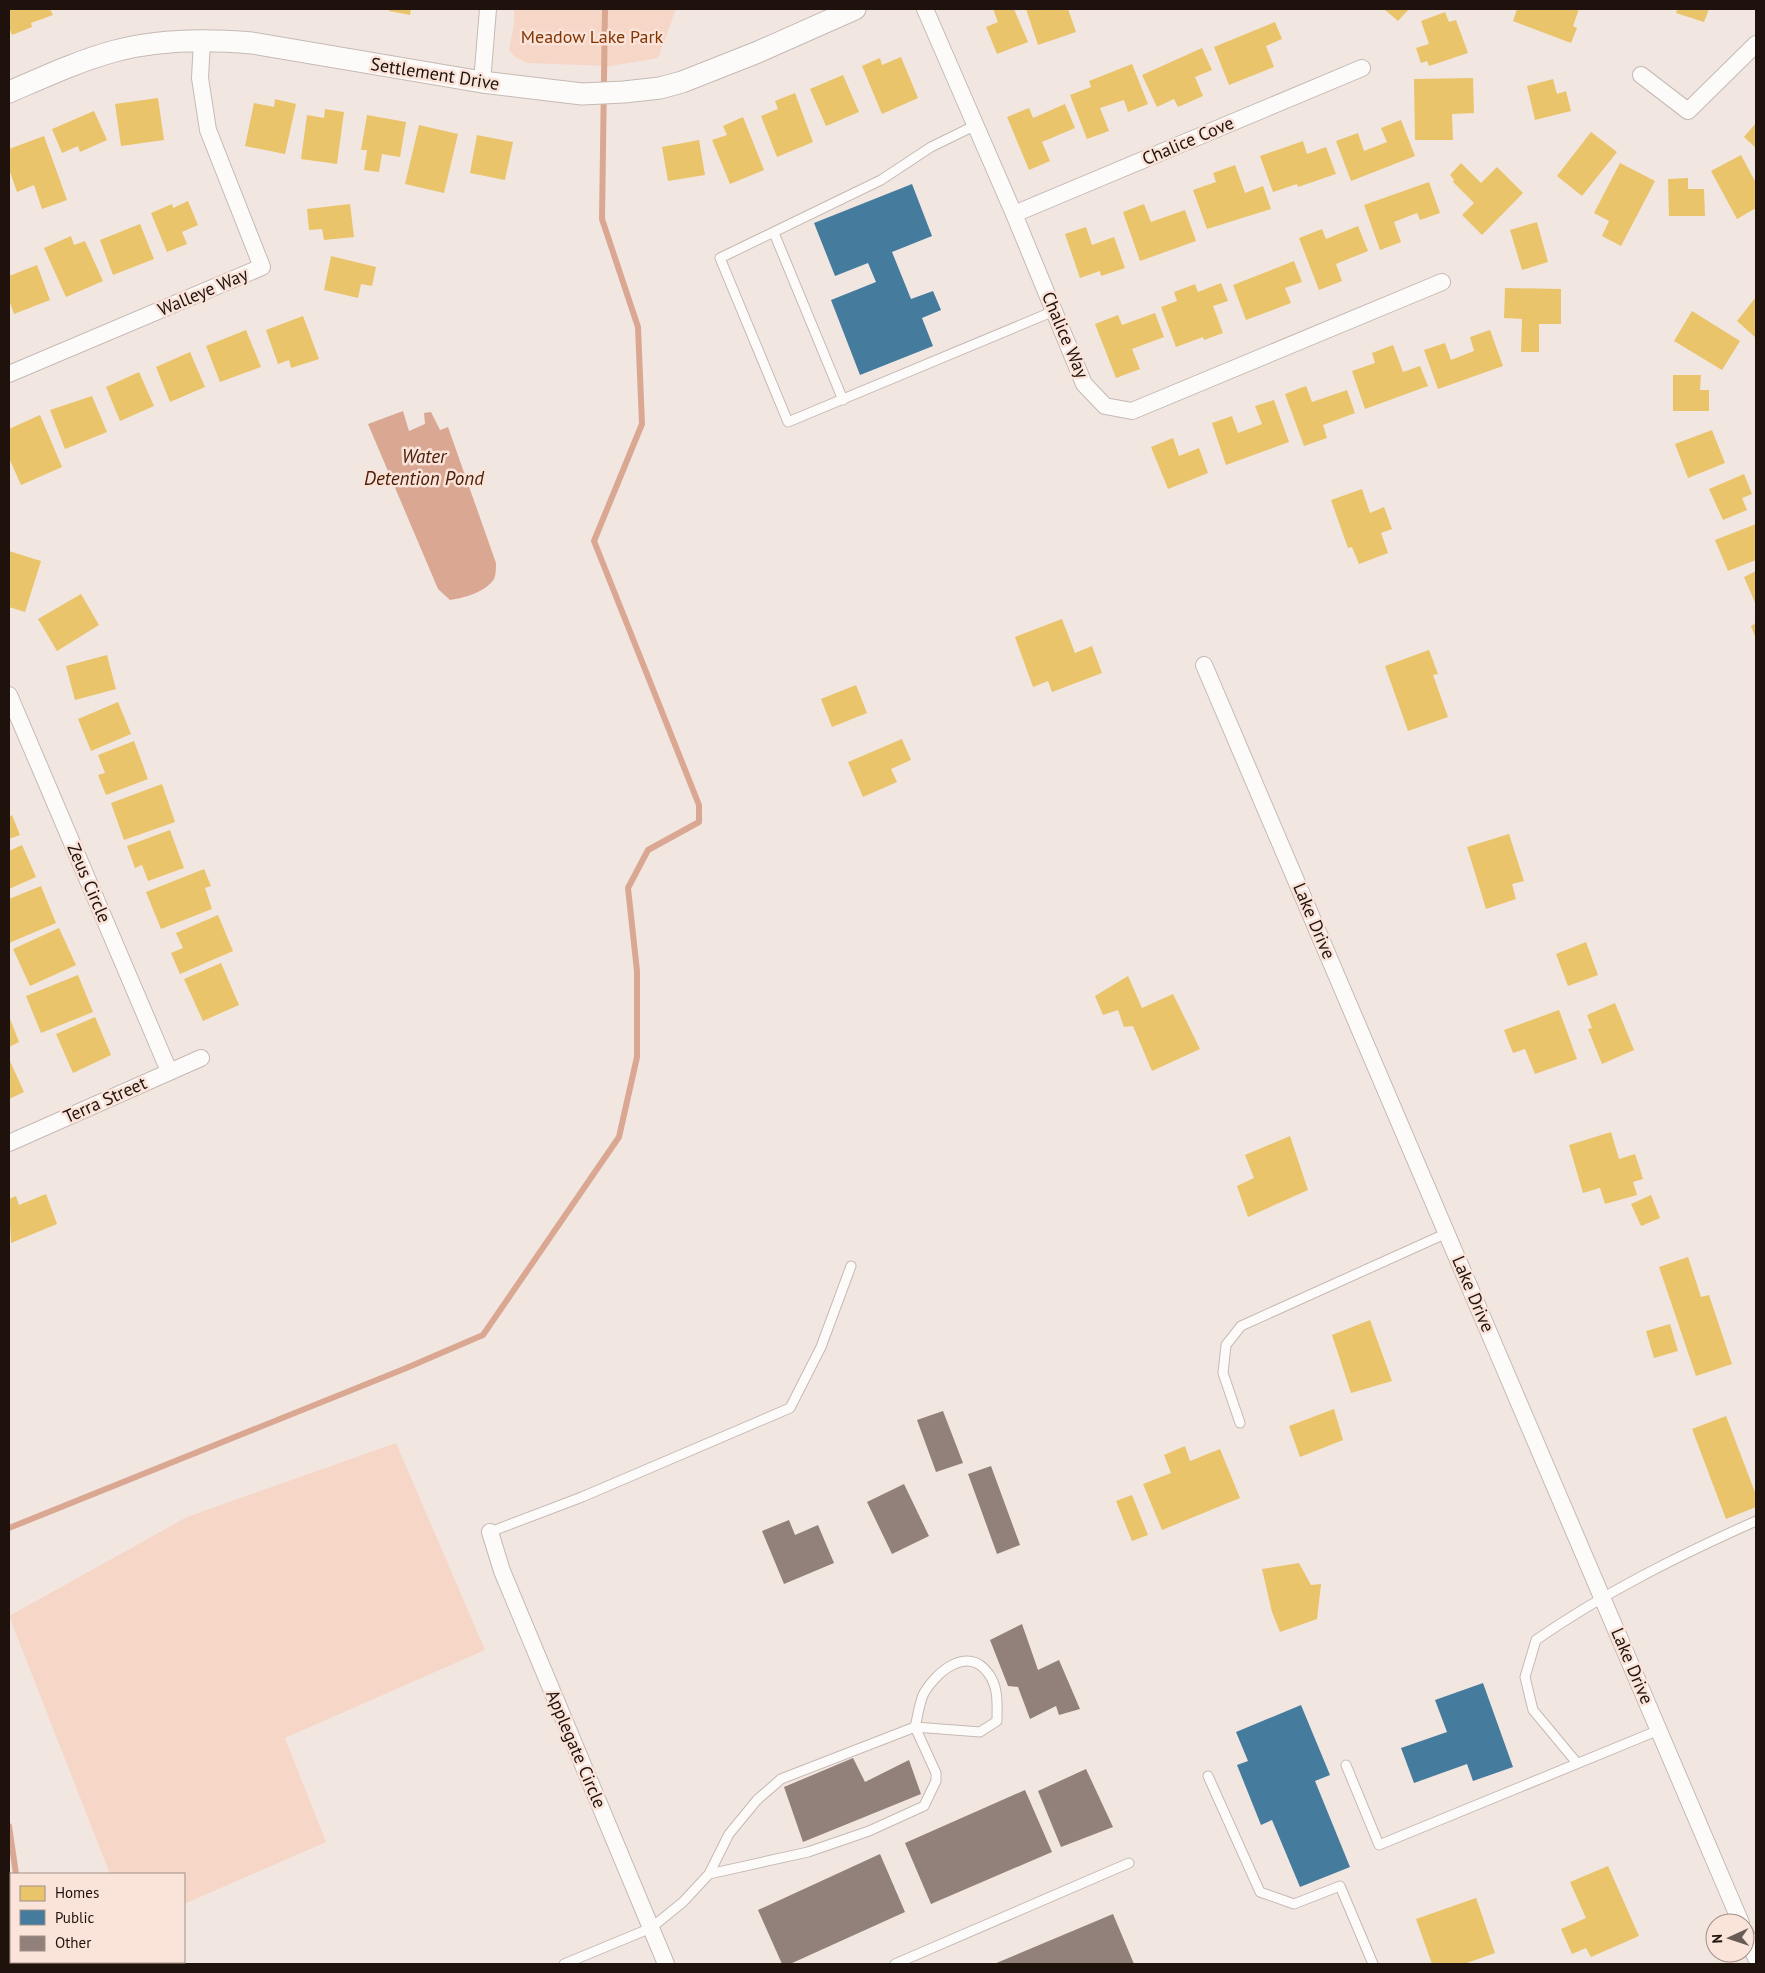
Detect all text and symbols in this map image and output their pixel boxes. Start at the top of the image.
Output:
park label: Meadow Lake Park [521,25,664,48]
street label: Settlement Drive [369,52,501,95]
street label: Chalice Cove [1138,111,1237,170]
street label: Walleye Way [154,262,252,321]
street label: Chalice Way [1037,288,1094,382]
water label: Water Detention Pond [364,444,485,490]
street label: Zeus Circle [62,840,116,926]
street label: Lake Drive [1288,879,1341,962]
street label: Terra Street [60,1071,150,1128]
street label: Lake Drive [1447,1252,1500,1335]
street label: Lake Drive [1606,1624,1659,1707]
street label: Applegate Circle [541,1686,612,1811]
legend [10,1873,185,1963]
text: Homes [55,1883,99,1902]
text: Public [55,1908,94,1927]
north arrow [1705,1913,1755,1963]
text: Other [55,1933,91,1952]
text: N [1708,1934,1726,1944]

